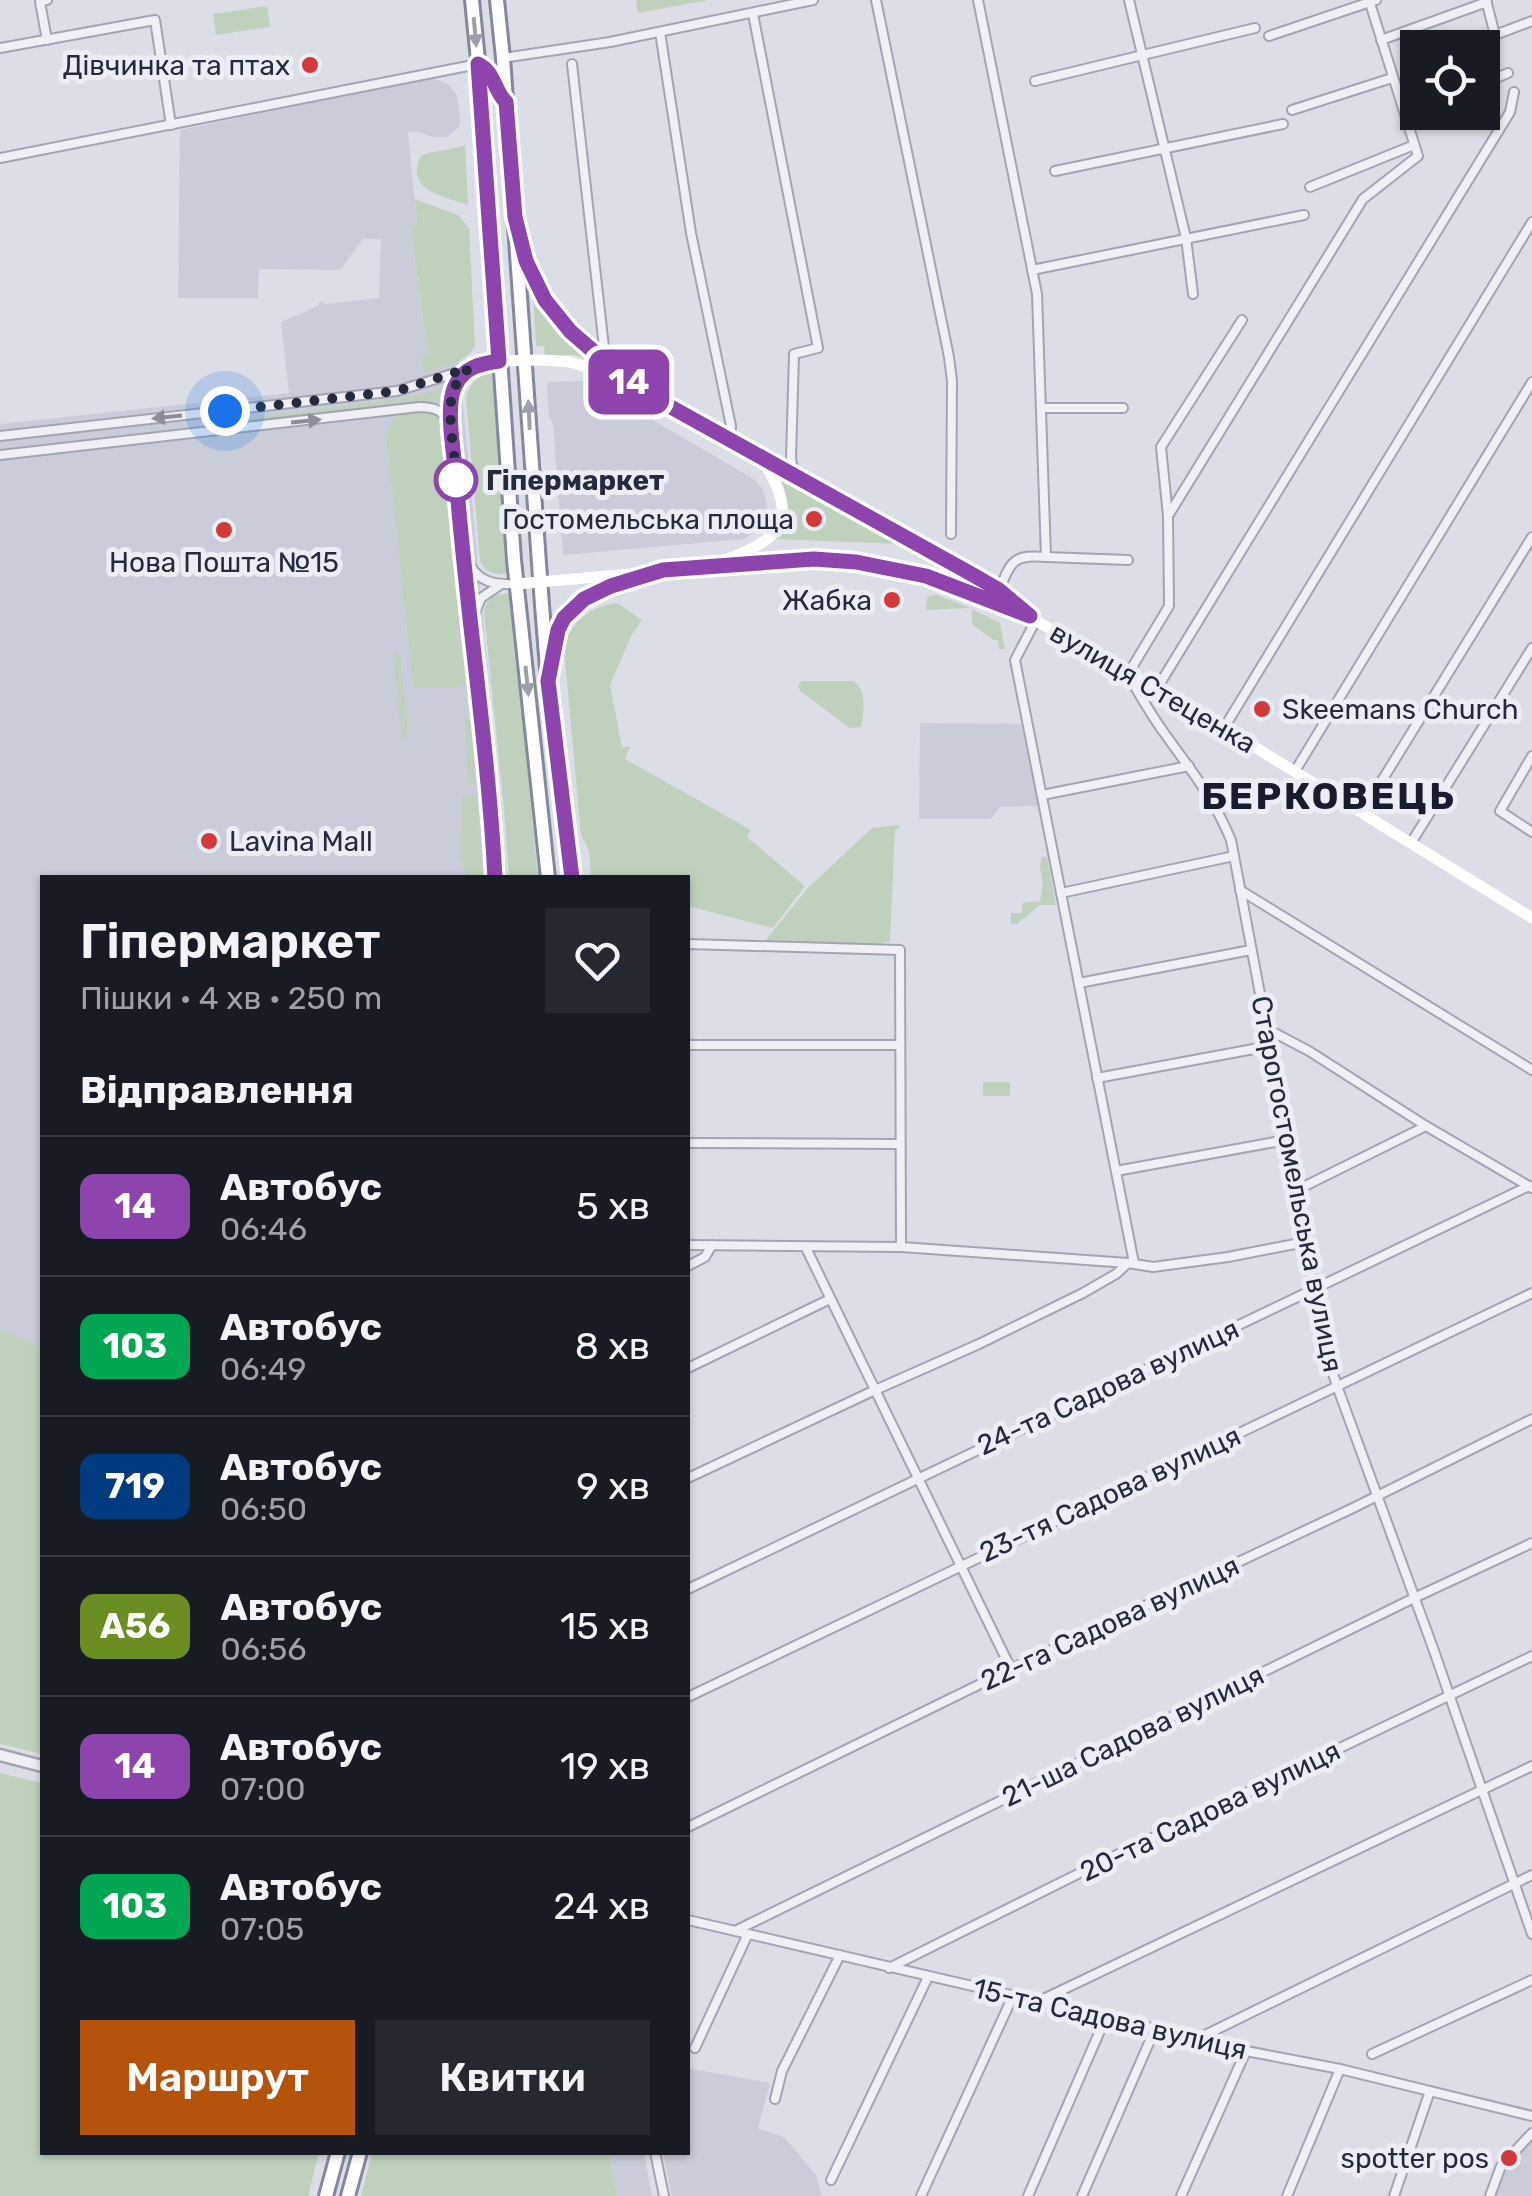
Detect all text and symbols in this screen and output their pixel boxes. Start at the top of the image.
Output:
one-way arrow [468,17,484,49]
map controls [1400,30,1500,130]
button: locate [1400,30,1500,130]
place label: Дівчинка та птах [63,49,290,82]
marker: Дівчинка та птах [299,54,321,76]
line badge: 14 [584,350,674,414]
text: 14 [608,361,650,403]
your location [200,386,250,436]
one-way arrow [521,399,537,431]
one-way arrow [150,410,182,426]
one-way arrow [290,413,322,429]
marker: Гіпермаркет [435,459,477,501]
place label: Гіпермаркет [486,464,664,497]
place label: Гостомельська площа [502,503,794,536]
marker: Гостомельська площа [803,508,825,530]
marker: Нова Пошта №15 [213,519,235,541]
place label: Нова Пошта №15 [109,546,339,579]
place label: Жабка [782,584,872,617]
marker: Жабка [881,589,903,611]
street label: вулиця Стеценка [1044,616,1262,760]
one-way arrow [519,666,535,698]
place label: Skeemans Church [1282,693,1518,726]
marker: Skeemans Church [1251,698,1273,720]
district label: БЕРКОВЕЦЬ [1201,773,1457,819]
place label: Lavina Mall [229,825,373,858]
marker: Lavina Mall [198,830,220,852]
button: heart [545,908,650,1013]
text: Гіпермаркет [80,913,380,970]
text: Пішки · 4 хв · 250 m [80,979,382,1017]
street label: Старогостомельська вулиця [1244,993,1350,1375]
text: Відправлення [80,1067,354,1113]
text: Автобус [220,1164,382,1210]
text: 5 хв [576,1183,650,1229]
text: 14 [114,1185,156,1227]
text: 06:46 [220,1210,307,1248]
text: Автобус [220,1304,382,1350]
street label: 24-та Садова вулиця [972,1312,1244,1462]
text: 8 хв [575,1323,650,1369]
text: 103 [103,1325,167,1367]
text: 06:49 [220,1350,306,1388]
street label: 23-тя Садова вулиця [974,1419,1246,1569]
text: Автобус [220,1444,382,1490]
text: 9 хв [576,1463,650,1509]
text: 719 [105,1465,165,1507]
text: 06:50 [220,1490,307,1528]
street label: 22-га Садова вулиця [976,1549,1244,1697]
text: Автобус [220,1584,382,1630]
text: 15 хв [560,1603,650,1649]
text: А56 [100,1605,170,1647]
text: 06:56 [220,1630,307,1668]
street label: 21-ша Садова вулиця [997,1658,1269,1814]
text: Автобус [220,1724,382,1770]
street label: 20-та Садова вулиця [1074,1734,1346,1888]
text: 19 хв [560,1743,650,1789]
text: 14 [114,1745,156,1787]
text: 07:00 [220,1770,306,1808]
text: Автобус [220,1864,382,1910]
text: 24 хв [553,1883,650,1929]
text: 103 [103,1885,167,1927]
text: 07:05 [220,1910,304,1948]
street label: 15-та Садова вулиця [970,1971,1250,2067]
button: Маршрут [80,2020,355,2135]
button: Квитки [375,2020,650,2135]
place label: spotter pos [1341,2142,1489,2175]
marker: spotter pos [1498,2147,1520,2169]

